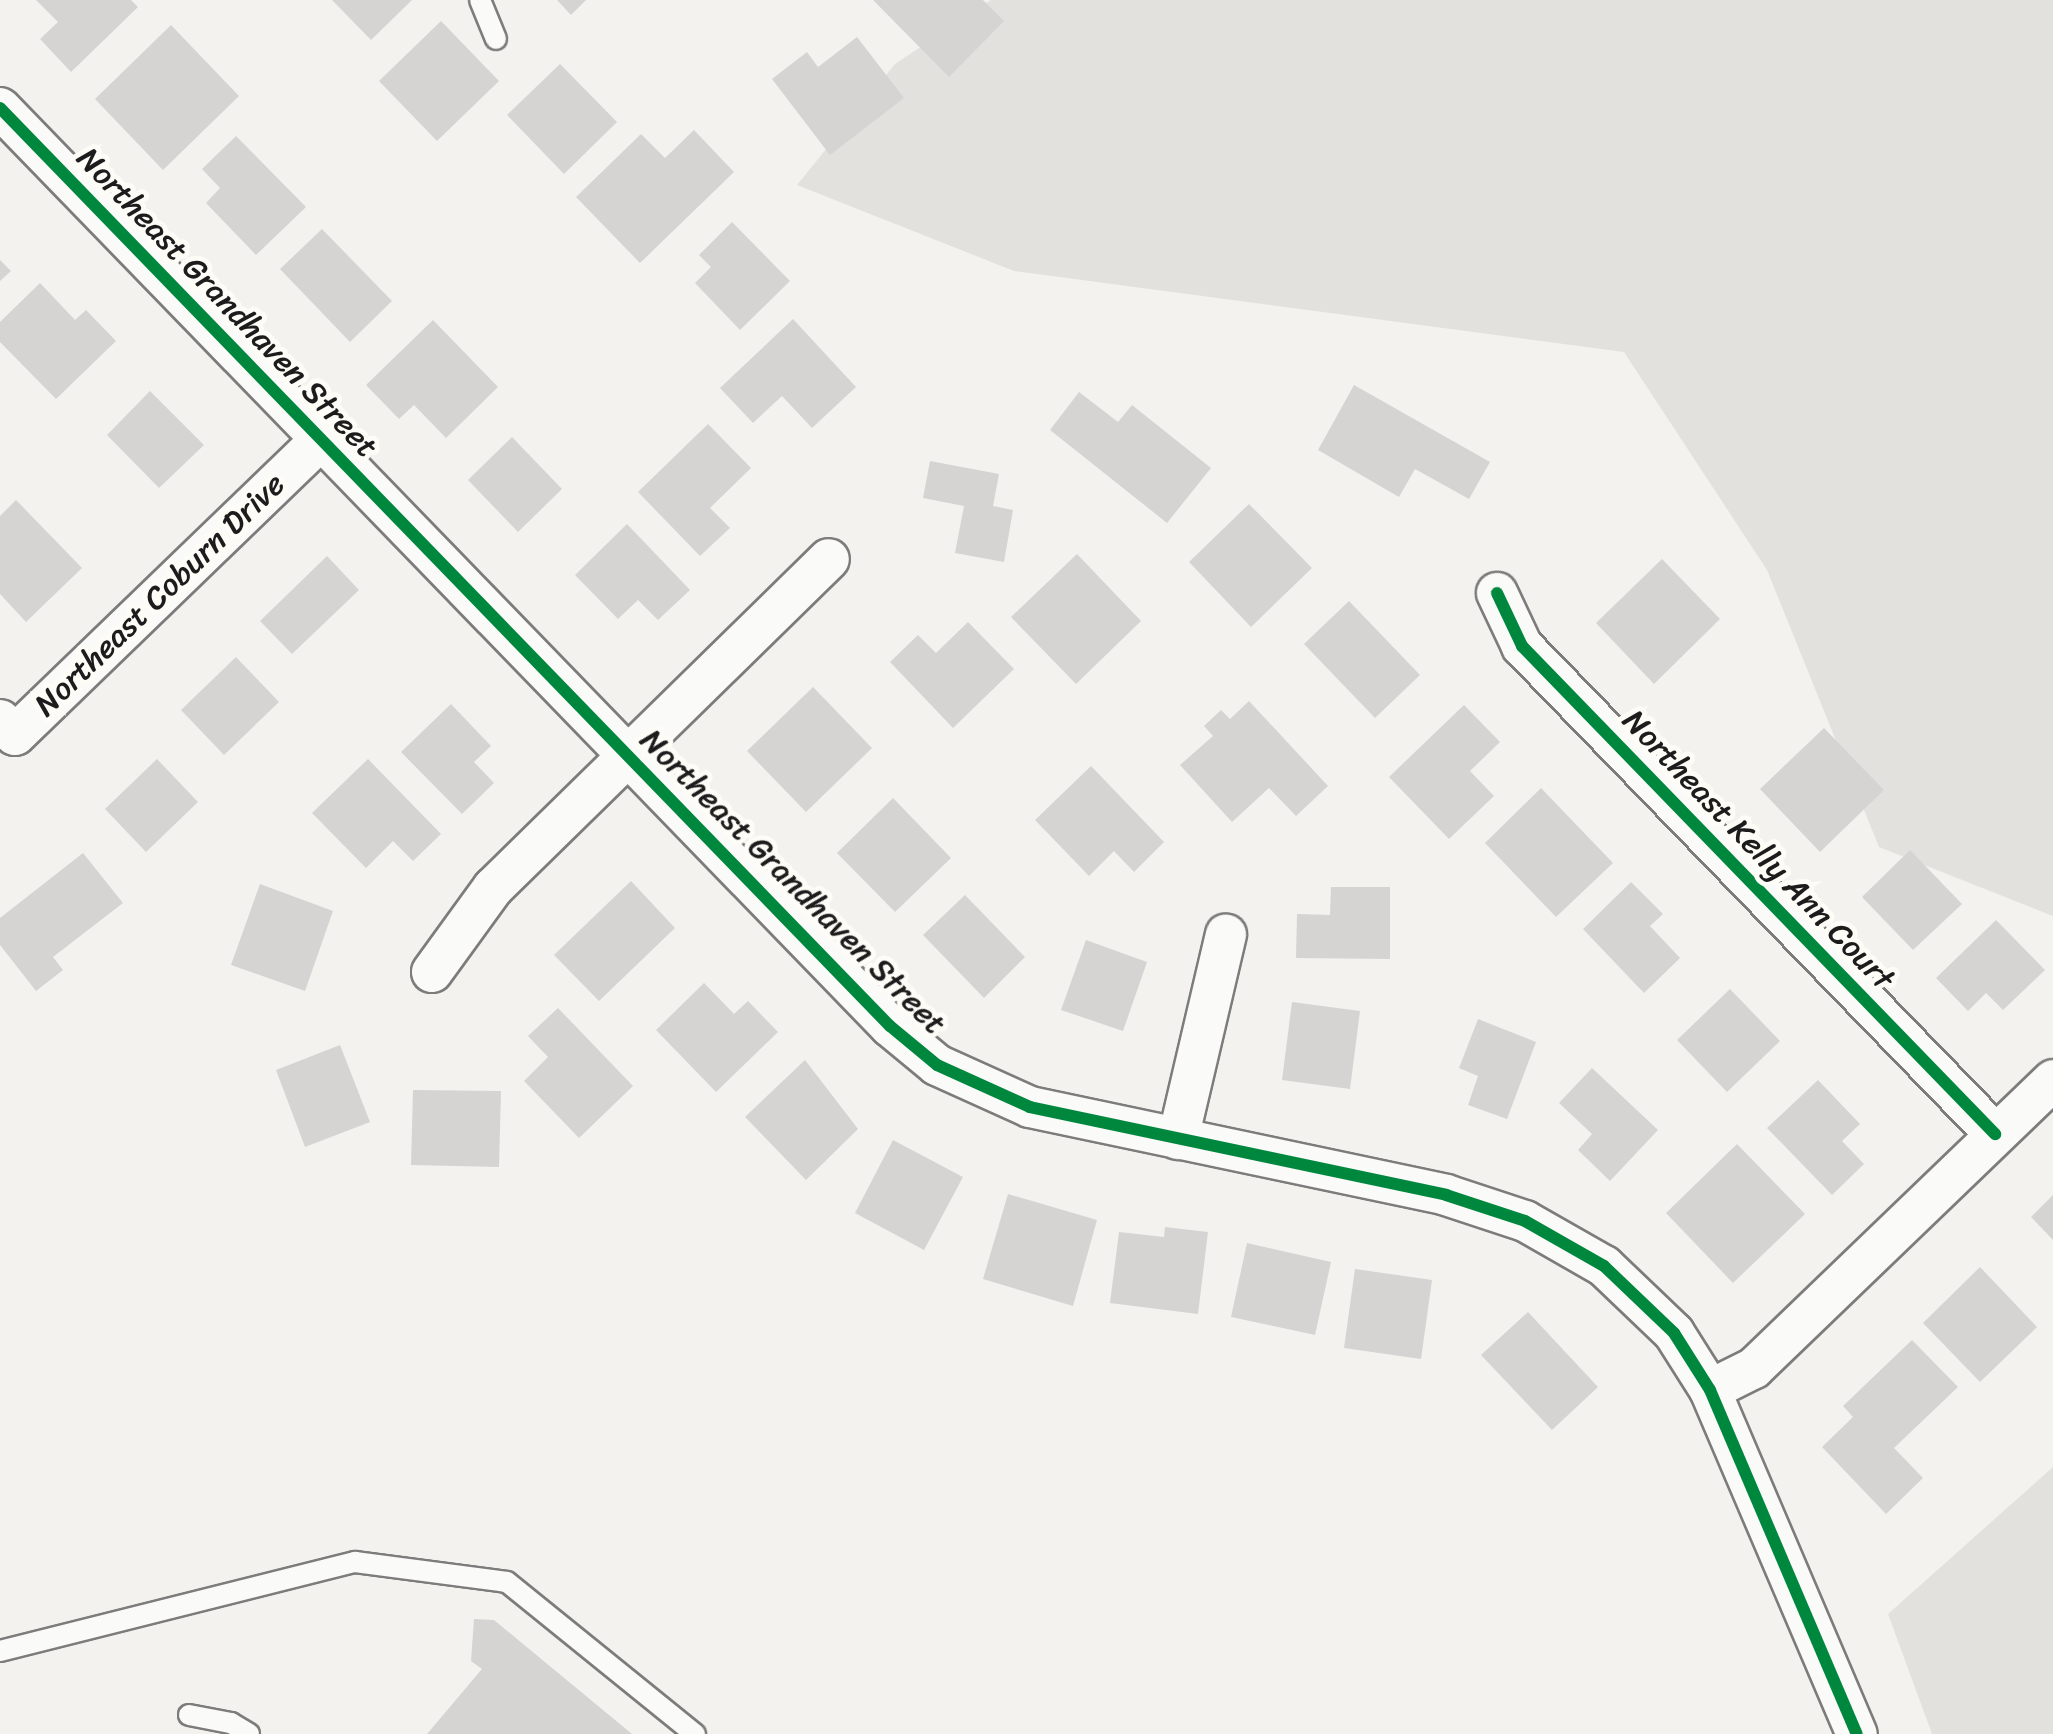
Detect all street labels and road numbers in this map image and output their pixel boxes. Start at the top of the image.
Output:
street label: Northeast Grandhaven Street [68,140,386,466]
street label: Northeast Coburn Drive [27,465,293,725]
street label: Northeast Kelly Ann Court [1614,702,1902,998]
street label: Northeast Grandhaven Street [632,721,954,1043]

